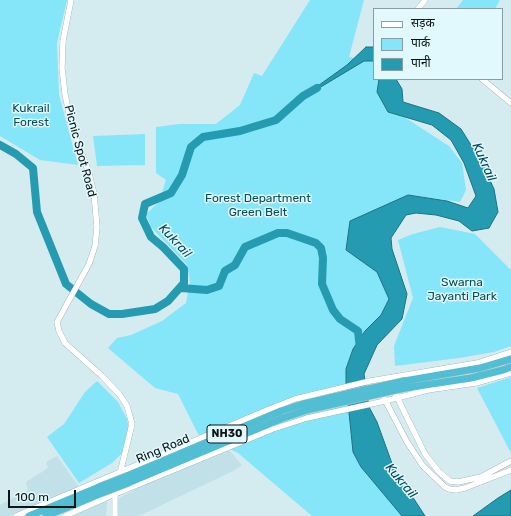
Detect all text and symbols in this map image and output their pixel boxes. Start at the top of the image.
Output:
legend [373,8,503,80]
text: सड़क [411,16,435,30]
text: पार्क [411,36,430,50]
text: पानी [411,56,431,70]
park label: Kukrail Forest [12,102,50,130]
street label: Picnic Spot Road [61,104,99,198]
water label: Kukrail [469,140,499,184]
park label: Forest Department Green Belt [205,192,311,220]
water label: Kukrail [155,221,195,261]
park label: Swarna Jayanti Park [427,276,497,304]
road number: NH30 [207,425,247,443]
street label: Ring Road [134,431,192,467]
water label: Kukrail [382,460,420,502]
scale bar [10,482,78,508]
text: 100 m [15,490,49,504]

